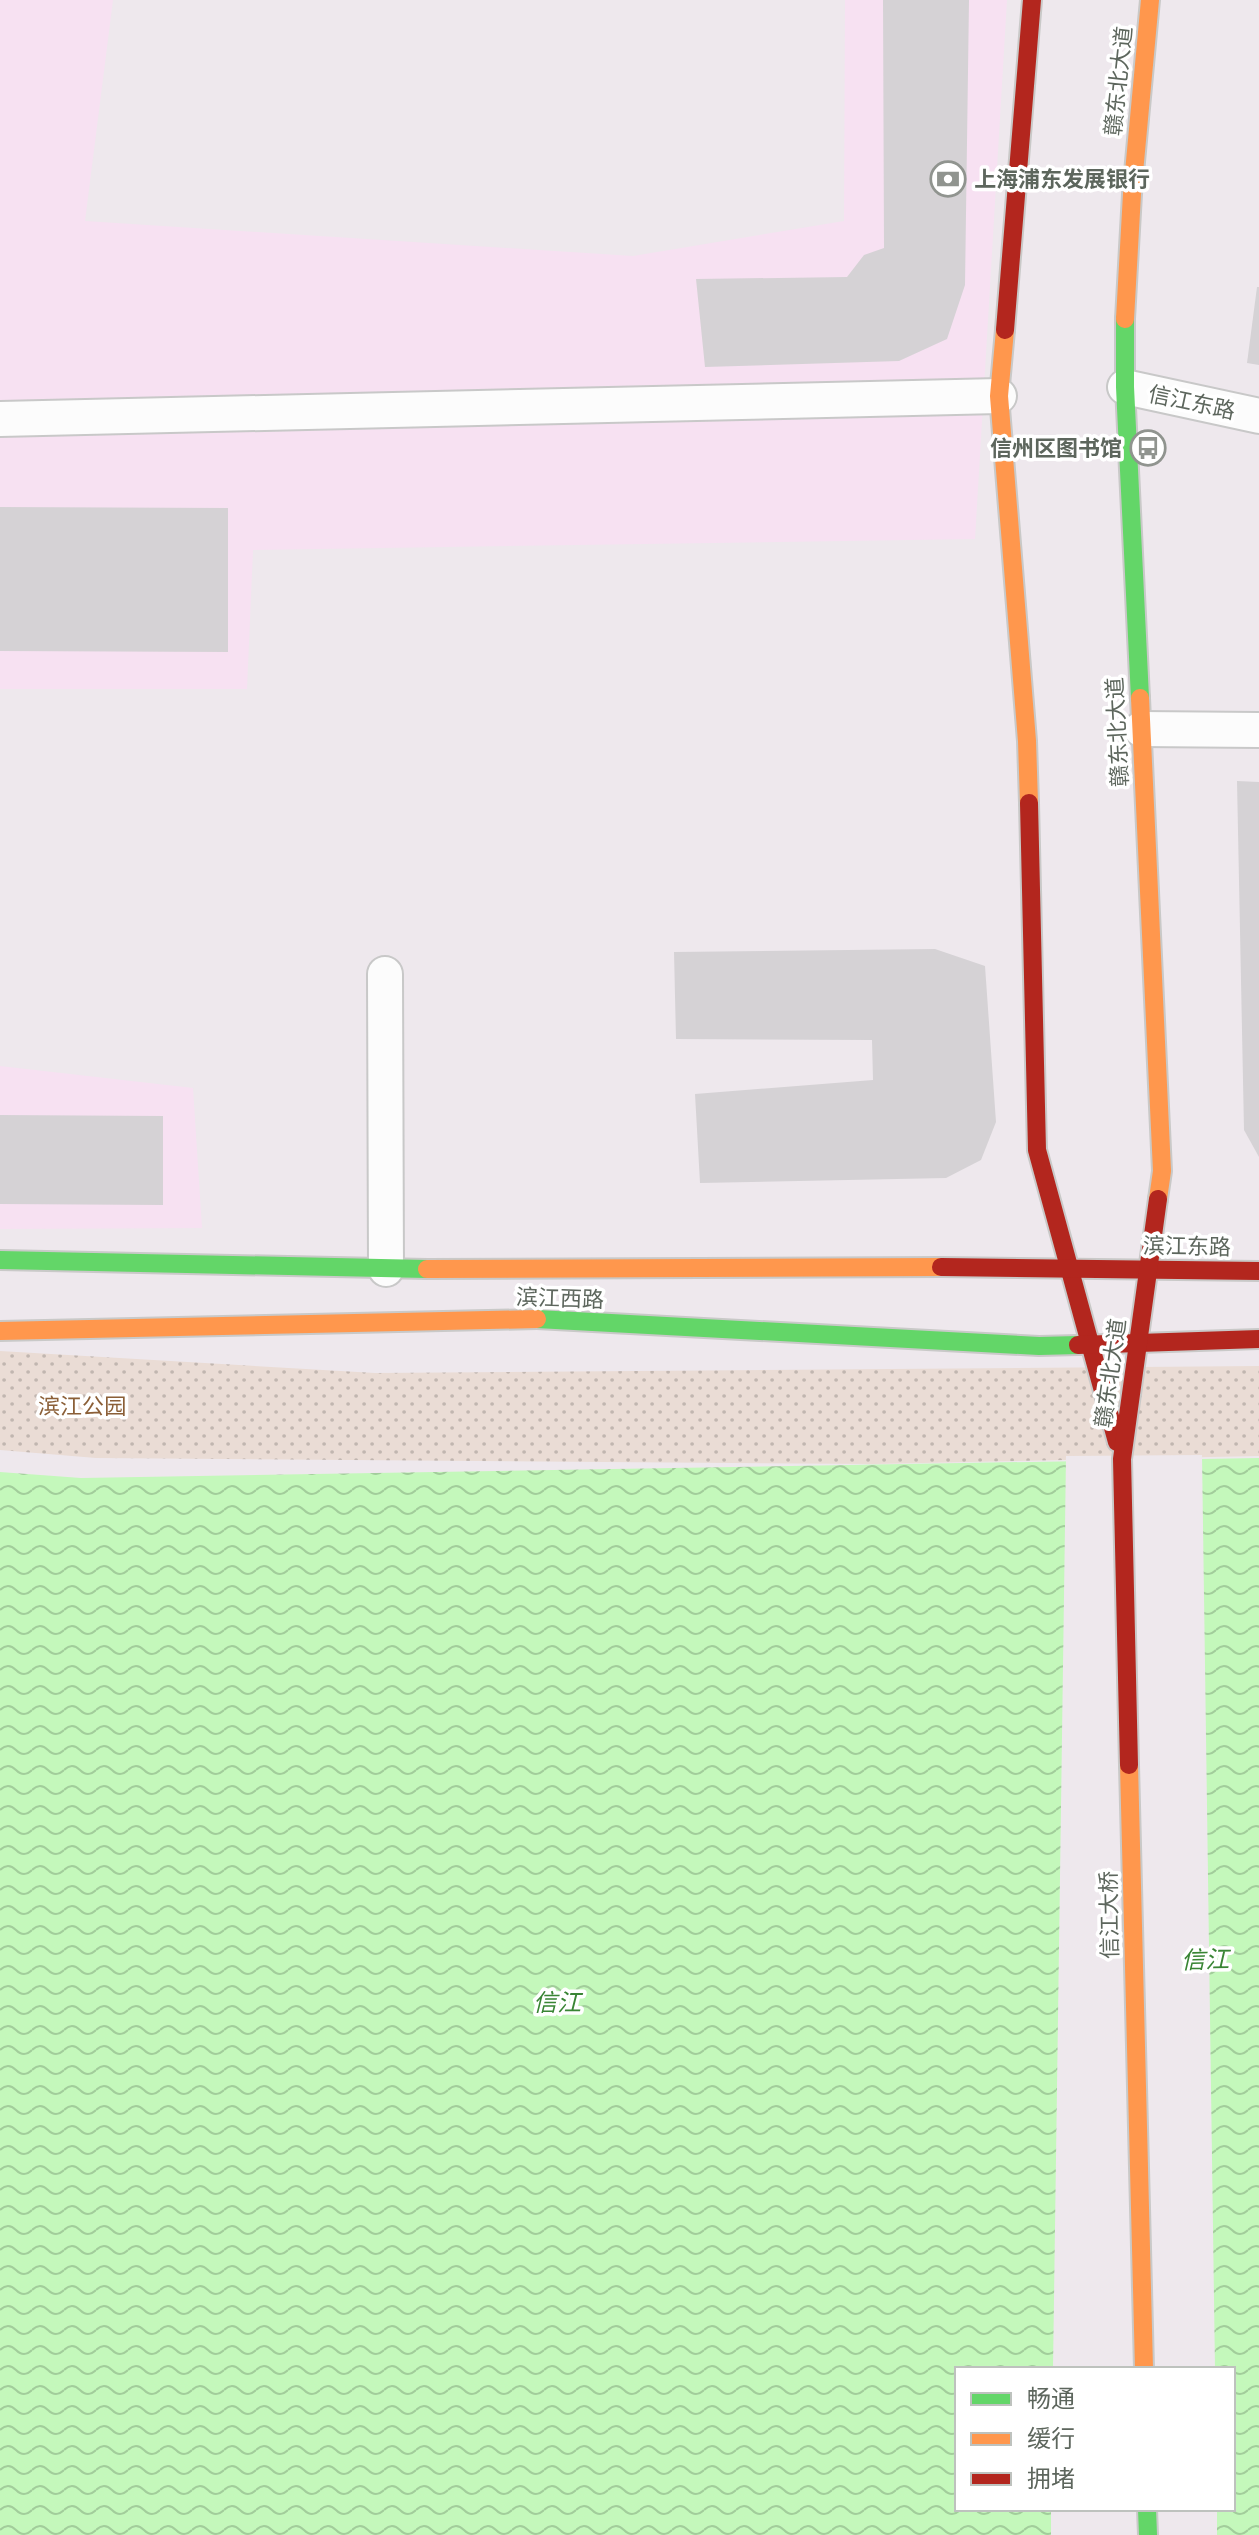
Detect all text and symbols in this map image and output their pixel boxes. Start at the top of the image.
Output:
street label: 赣东北大道 [1100,25,1137,137]
bank icon: 上海浦东发展银行 [929,160,967,198]
place label: 上海浦东发展银行 [974,167,1150,192]
street label: 信江东路 [1146,381,1238,424]
bus stop icon: 信州区图书馆 [1129,429,1167,467]
place label: 信州区图书馆 [990,436,1122,461]
street label: 赣东北大道 [1102,676,1133,788]
street label: 滨江东路 [1143,1233,1231,1260]
street label: 滨江西路 [516,1284,604,1313]
street label: 赣东北大道 [1090,1317,1131,1429]
park label: 滨江公园 [38,1394,126,1419]
street label: 信江大桥 [1096,1871,1123,1959]
water label: 信江 [1181,1946,1232,1974]
water label: 信江 [533,1989,584,2017]
legend [955,2367,1235,2511]
text: 畅通 [1027,2385,1075,2413]
text: 缓行 [1027,2425,1075,2453]
text: 拥堵 [1027,2465,1075,2493]

